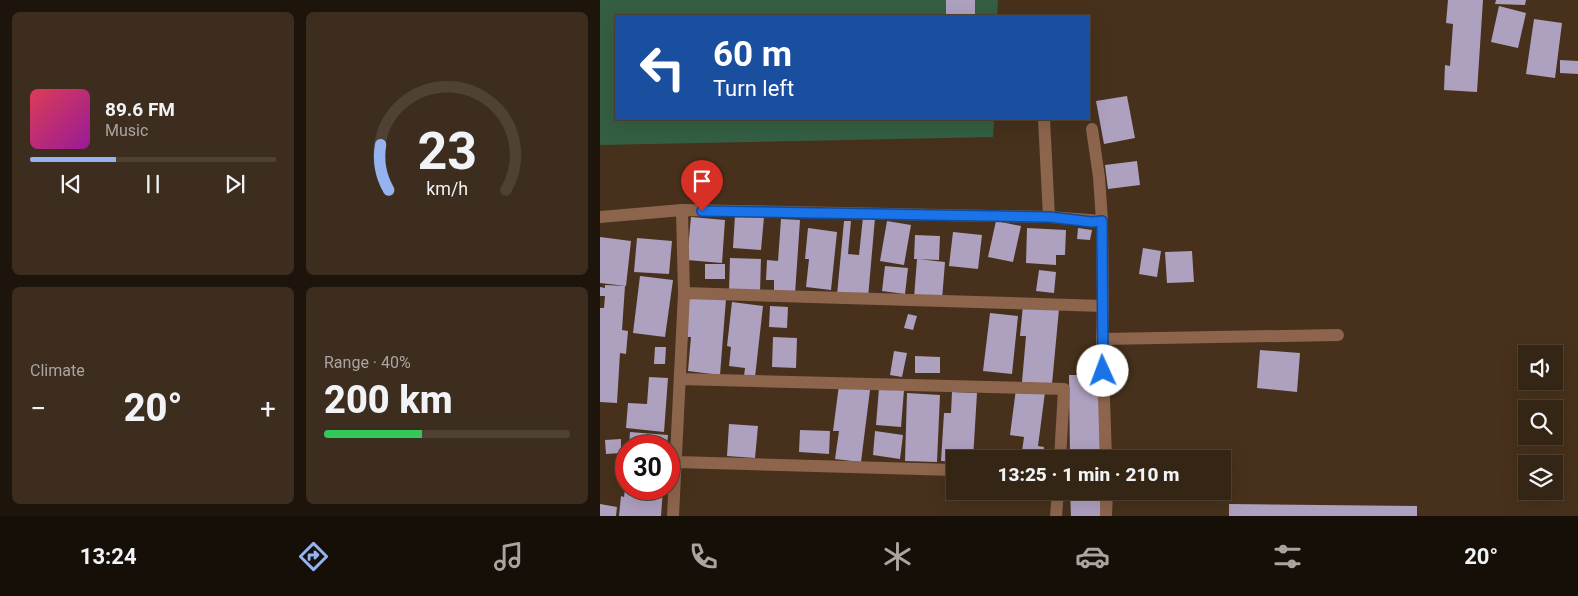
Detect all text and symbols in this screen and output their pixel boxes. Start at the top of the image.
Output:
text: 60 m [713,34,792,75]
icon: left [630,35,695,100]
text: Turn left [713,76,794,101]
text: 89.6 FM [105,98,175,121]
text: Music [105,121,148,140]
text: 23 [417,121,477,182]
pin [681,160,723,211]
icon: arrive [688,167,716,195]
icon: previous [57,170,85,198]
icon: pause [139,170,167,198]
icon: next [221,170,249,198]
text: km/h [426,178,468,199]
position arrow [1076,344,1128,396]
map controls [1518,345,1563,500]
button: sound [1518,345,1563,390]
text: Range · 40% [324,353,411,372]
text: Climate [30,361,85,380]
text: 200 km [324,378,453,422]
text: 20° [124,386,182,430]
text: − [30,392,46,425]
text: + [260,392,276,425]
button: search [1518,400,1563,445]
speed limit sign: 30 [615,435,680,500]
button: layers [1518,455,1563,500]
text: 13:25 · 1 min · 210 m [997,463,1180,486]
icon: directions [296,539,331,574]
icon: music [491,539,526,574]
icon: phone [686,539,721,574]
icon: climate [880,539,915,574]
icon: car [1075,539,1110,574]
icon: filters [1270,539,1305,574]
text: 13:24 [80,544,137,569]
text: 20° [1464,544,1498,569]

